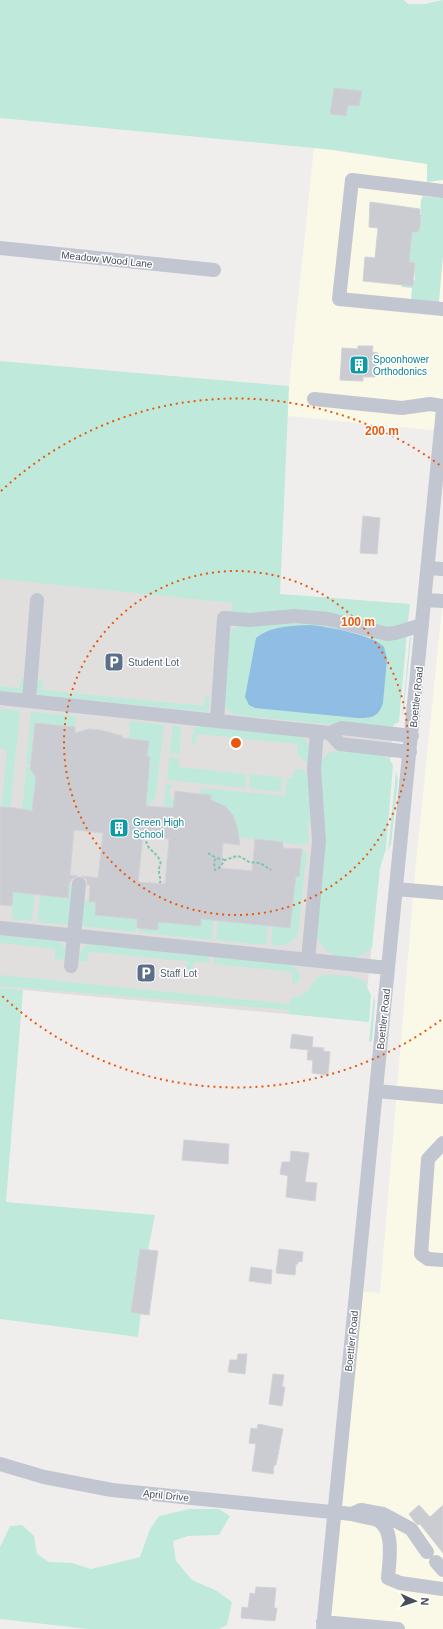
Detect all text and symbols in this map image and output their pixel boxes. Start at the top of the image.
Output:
street label: Meadow Wood Lane [61,249,153,270]
building icon: Spoonhower Orthodonics [348,354,370,376]
place label: Spoonhower Orthodonics [373,354,430,377]
text: 200 m [365,424,399,438]
text: 100 m [341,615,375,629]
parking icon: Student Lot [103,651,125,673]
place label: Student Lot [128,657,179,668]
street label: Boettler Road [408,666,425,728]
centre of rings [229,736,243,750]
building icon: Green High School [108,817,130,839]
place label: Green High School [133,817,184,840]
parking icon: Staff Lot [135,962,157,984]
place label: Staff Lot [160,968,197,979]
street label: Boettler Road [375,988,392,1050]
street label: Boettler Road [343,1310,360,1372]
street label: April Drive [142,1488,190,1503]
north arrow [395,1581,435,1621]
text: N [419,1597,431,1606]

